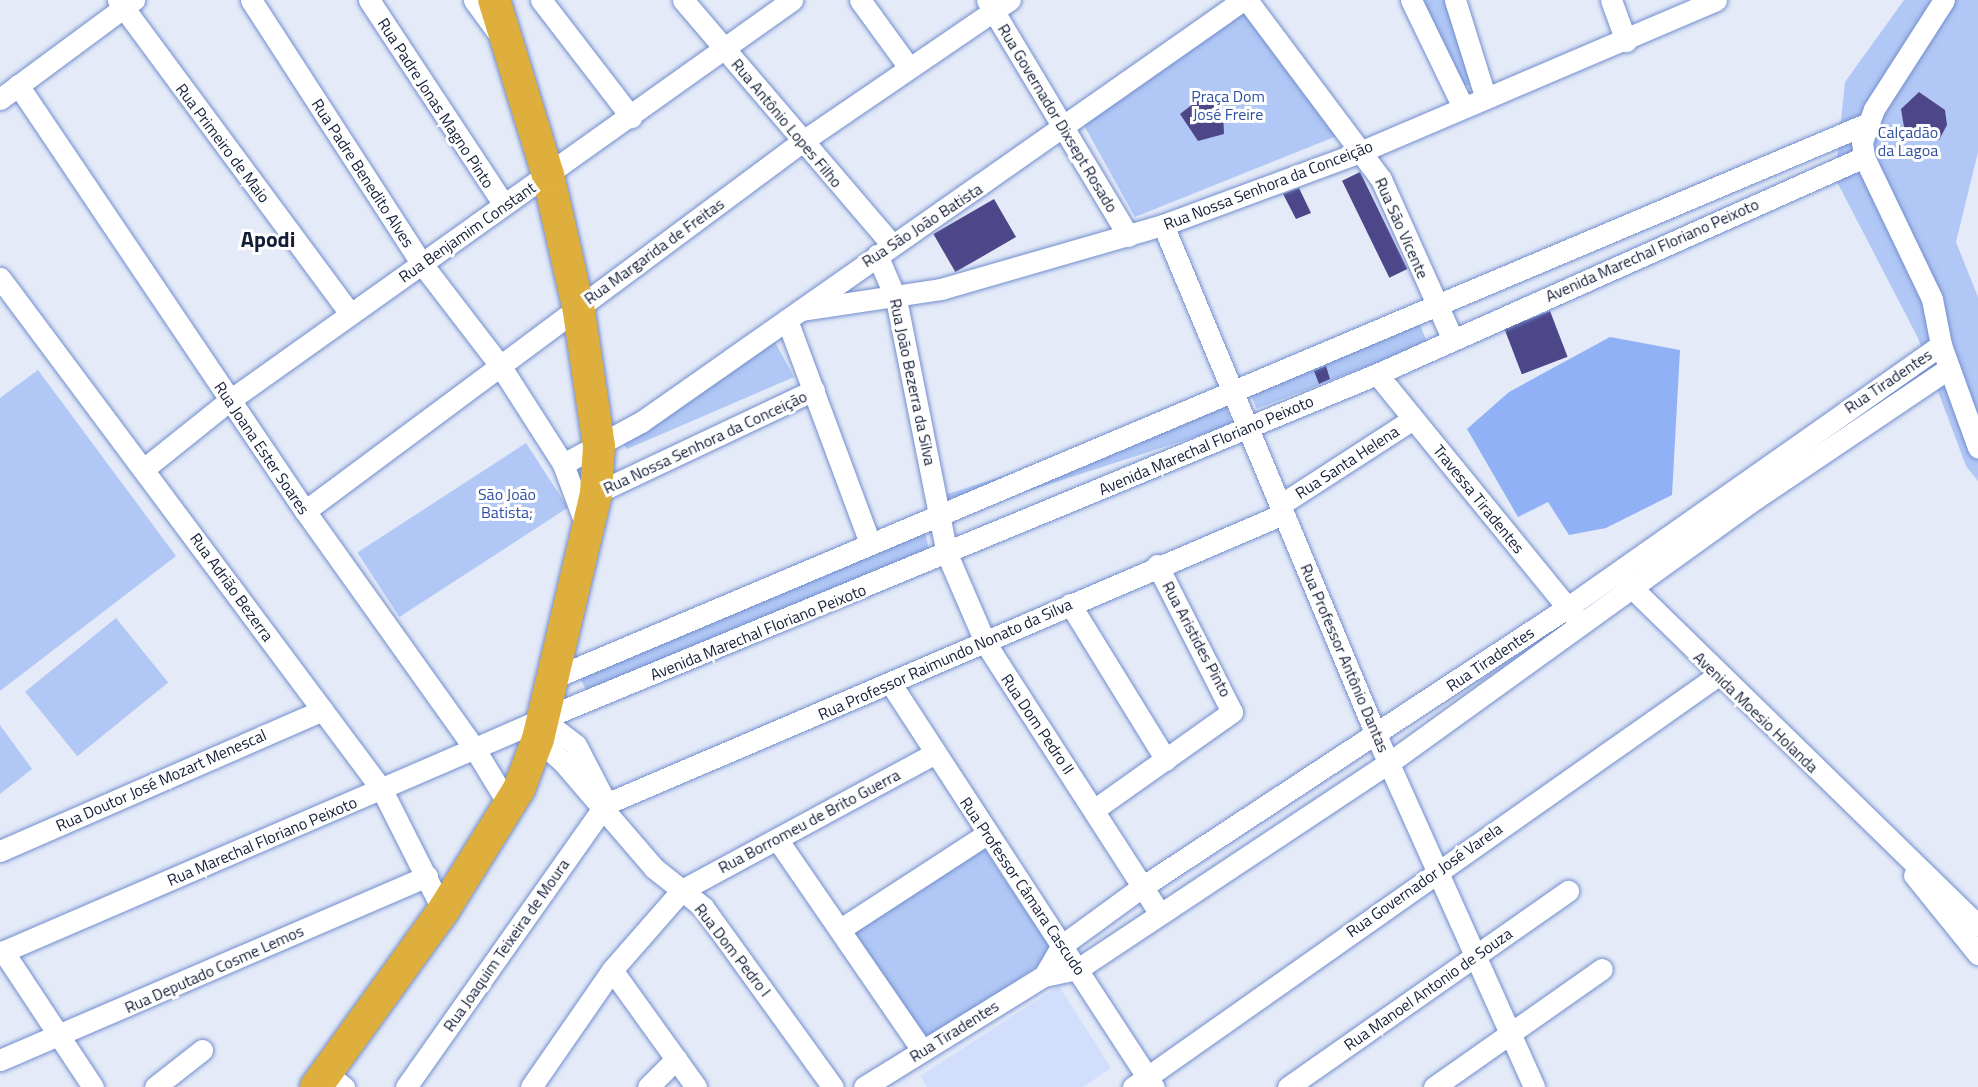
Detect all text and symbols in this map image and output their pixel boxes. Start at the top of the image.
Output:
street label: Rua Padre Jonas Magno Pinto [374,14,498,192]
street label: Rua Governador Dixsept Rosado [994,20,1122,216]
street label: Rua Antônio Lopes Filho [728,55,846,191]
street label: Rua Primeiro de Maio [172,80,274,206]
park label: Praça Dom José Freire [1191,86,1265,124]
street label: Rua Padre Benedito Alves [308,95,418,251]
park label: Calçadão da Lagoa [1878,122,1938,160]
street label: Rua Nossa Senhora da Conceição [1161,136,1375,234]
street label: Rua São Vicente [1371,175,1433,281]
street label: Rua Benjamim Constant [395,178,539,286]
street label: Rua São João Batista [858,179,986,271]
street label: Rua Margarida de Freitas [580,194,728,308]
street label: Avenida Marechal Floriano Peixoto [1542,194,1762,306]
district label: Apodi [241,227,295,253]
street label: Rua João Bezerra da Silva [886,297,940,467]
street label: Rua Tiradentes [1841,345,1935,417]
street label: Rua Joana Ester Soares [210,378,314,518]
street label: Rua Nossa Senhora da Conceição [600,386,810,498]
street label: Avenida Marechal Floriano Peixoto [1096,391,1316,499]
street label: Rua Santa Helena [1292,421,1402,503]
street label: Travessa Tiradentes [1429,441,1529,557]
park label: São João Batista; [478,484,536,522]
street label: Rua Adrião Bezerra [186,529,278,645]
street label: Rua Professor Antônio Dantas [1297,561,1393,755]
street label: Rua Aristides Pinto [1158,578,1236,700]
street label: Avenida Marechal Floriano Peixoto [647,580,869,684]
street label: Rua Professor Raimundo Nonato da Silva [815,594,1075,724]
street label: Rua Tiradentes [1443,623,1537,695]
street label: Avenida Moesio Holanda [1690,648,1822,776]
street label: Rua Dom Pedro II [997,670,1079,778]
street label: Rua Doutor José Mozart Menescal [53,725,269,835]
street label: Rua Borromeu de Brito Guerra [715,765,903,877]
street label: Rua Marechal Floriano Peixoto [164,792,360,890]
street label: Rua Professor Câmara Cascudo [956,793,1090,979]
street label: Rua Governador José Varela [1342,819,1506,941]
street label: Rua Joaquim Teixeira de Moura [439,855,573,1035]
street label: Rua Dom Pedro I [691,900,775,1000]
street label: Rua Deputado Cosme Lemos [122,921,306,1017]
street label: Rua Manoel Antonio de Souza [1340,924,1516,1054]
street label: Rua Tiradentes [906,996,1002,1066]

